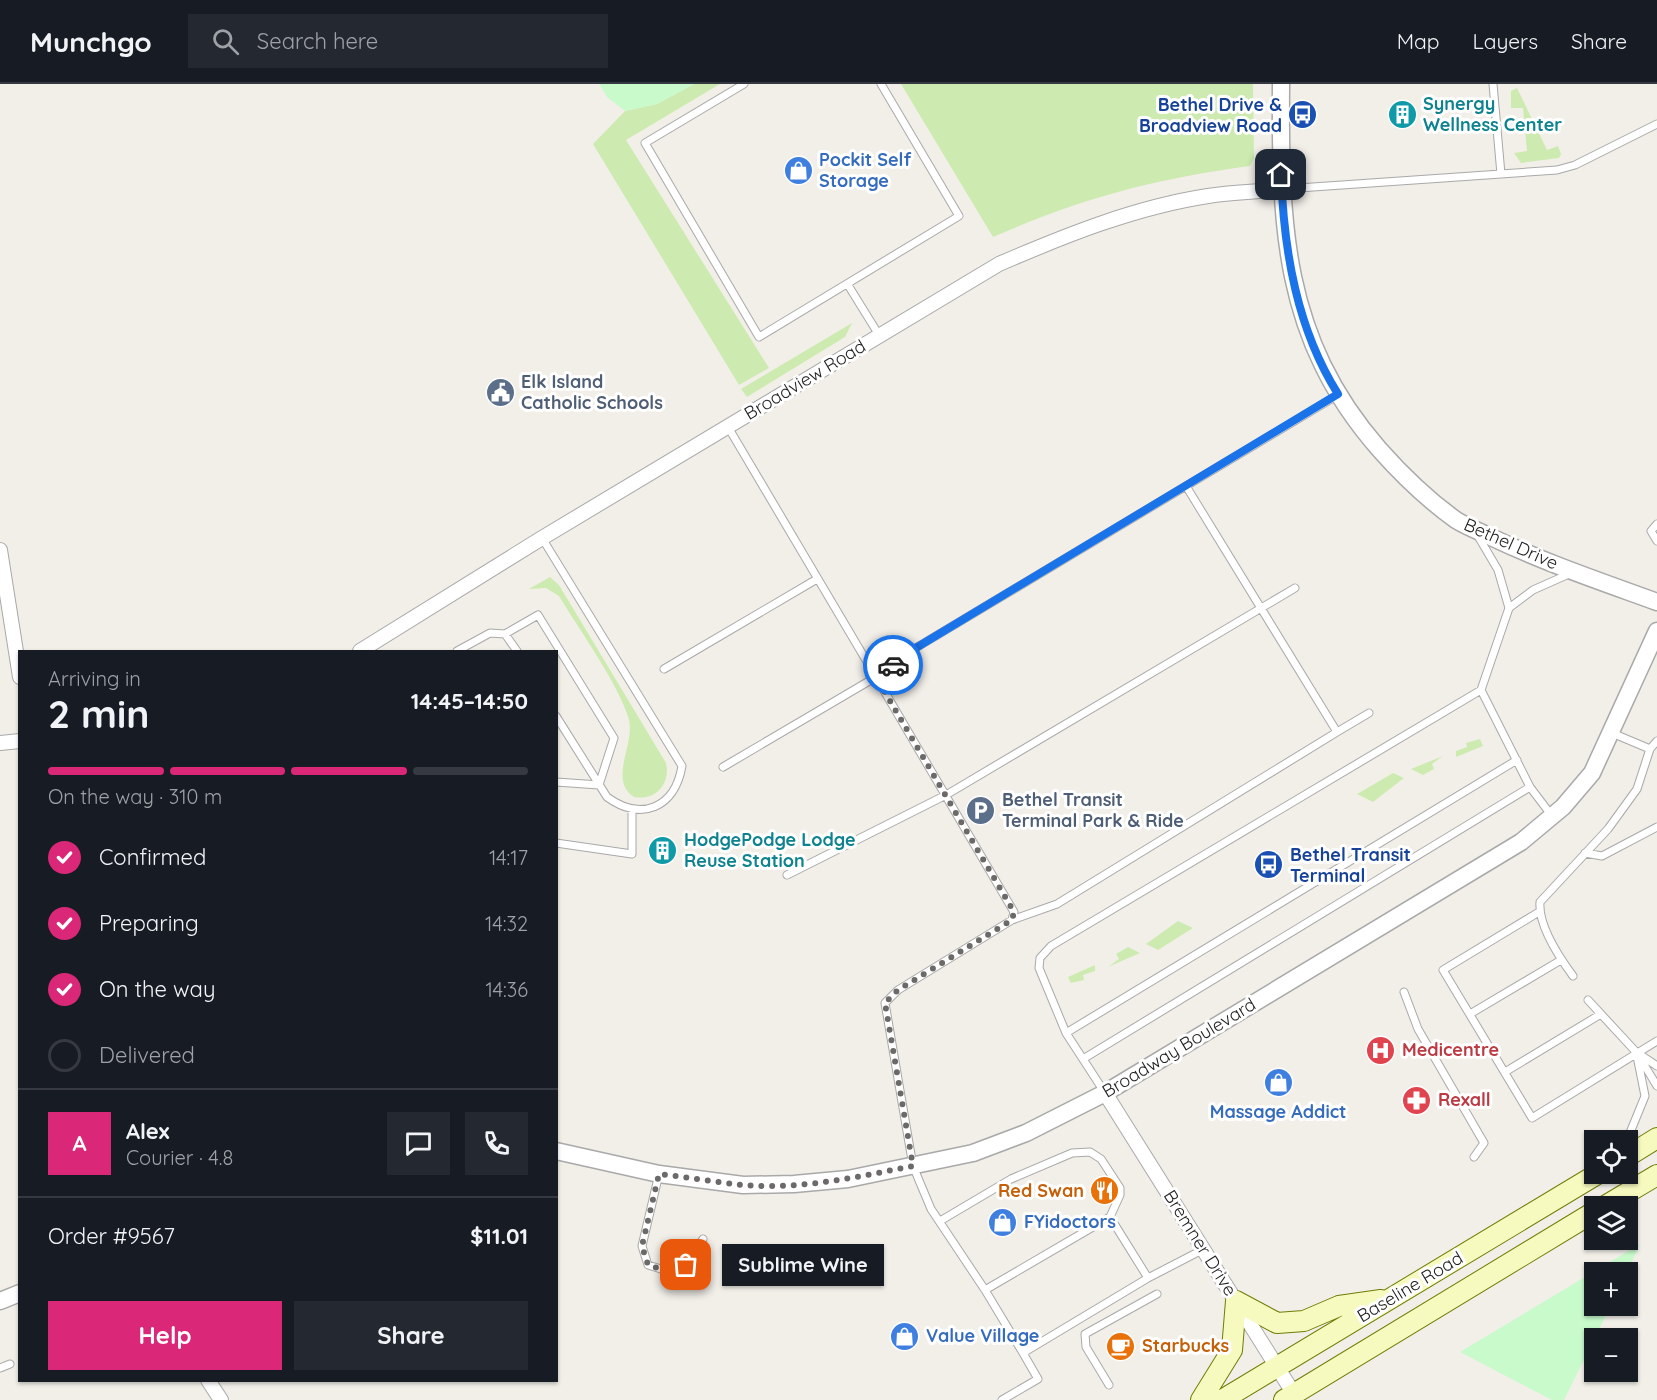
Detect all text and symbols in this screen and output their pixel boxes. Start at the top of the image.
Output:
search box [188,14,608,68]
text: Munchgo [30,24,152,59]
icon: search [209,25,242,58]
text: Search here [257,27,378,55]
text: Map [1397,28,1440,54]
text: Layers [1473,28,1538,54]
text: Share [1571,28,1627,54]
place label: Synergy Wellness Center [1423,92,1562,136]
place label: Bethel Drive & Broadview Road [1139,93,1282,137]
building icon: Synergy Wellness Center [1386,98,1418,130]
bus stop icon: Bethel Drive & Broadview Road [1287,99,1319,131]
place label: Pockit Self Storage [819,148,911,192]
pin [1255,149,1306,200]
shop icon: Pockit Self Storage [782,154,814,186]
icon: home [1264,158,1297,191]
street label: Broadview Road [740,334,870,425]
place label: Elk Island Catholic Schools [521,370,663,414]
public building icon: Elk Island Catholic Schools [484,376,516,408]
street label: Bethel Drive [1461,513,1562,575]
courier [863,635,923,695]
icon: car [877,649,910,682]
text: Arriving in [48,666,141,691]
text: 14:45–14:50 [411,687,528,715]
text: 2 min [48,689,150,738]
text: On the way · 310 m [48,784,222,809]
place label: Bethel Transit Terminal Park & Ride [1002,788,1184,832]
parking icon: Bethel Transit Terminal Park & Ride [965,794,997,826]
place label: HodgePodge Lodge Reuse Station [684,828,856,872]
building icon: HodgePodge Lodge Reuse Station [647,834,679,866]
icon: check [48,841,81,874]
text: Confirmed [99,843,206,871]
place label: Bethel Transit Terminal [1290,843,1411,887]
text: 14:17 [489,845,528,870]
bus stop icon: Bethel Transit Terminal [1253,849,1285,881]
icon: check [48,907,81,940]
text: Preparing [99,909,199,937]
text: 14:32 [485,911,528,936]
icon: check [48,973,81,1006]
text: On the way [99,975,215,1003]
text: 14:36 [485,977,528,1002]
street label: Broadway Boulevard [1098,993,1260,1103]
hospital icon: Medicentre [1365,1034,1397,1066]
place label: Medicentre [1402,1038,1499,1061]
text: Delivered [99,1041,195,1069]
shop icon: Massage Addict [1262,1067,1294,1099]
pharmacy icon: Rexall [1401,1084,1433,1116]
place label: Rexall [1438,1088,1491,1111]
place label: Massage Addict [1210,1100,1346,1123]
button: chat [387,1112,450,1175]
button: phone [465,1112,528,1175]
text: Alex [126,1117,169,1145]
text: A [72,1129,87,1157]
map controls [1584,1130,1638,1382]
button: locate [1584,1130,1638,1184]
text: Courier · 4.8 [126,1145,233,1170]
restaurant icon: Red Swan [1089,1175,1121,1207]
place label: Red Swan [998,1179,1084,1202]
street label: Bremner Drive [1159,1186,1242,1300]
button: layers [1584,1196,1638,1250]
shop icon: FYidoctors [987,1206,1019,1238]
place label: FYidoctors [1024,1210,1116,1233]
text: Order #9567 [48,1222,175,1250]
text: $11.01 [470,1222,528,1250]
pin [660,1239,711,1290]
callout: Sublime Wine [722,1244,884,1286]
street label: Baseline Road [1353,1246,1467,1327]
icon: bag [669,1248,702,1281]
text: Sublime Wine [738,1252,868,1277]
button: + [1584,1262,1638,1316]
button: Help [48,1301,282,1370]
button: Share [294,1301,528,1370]
shop icon: Value Village [889,1320,921,1352]
place label: Value Village [926,1324,1040,1347]
button: − [1584,1328,1638,1382]
cafe icon: Starbucks [1105,1330,1137,1362]
place label: Starbucks [1142,1334,1230,1357]

